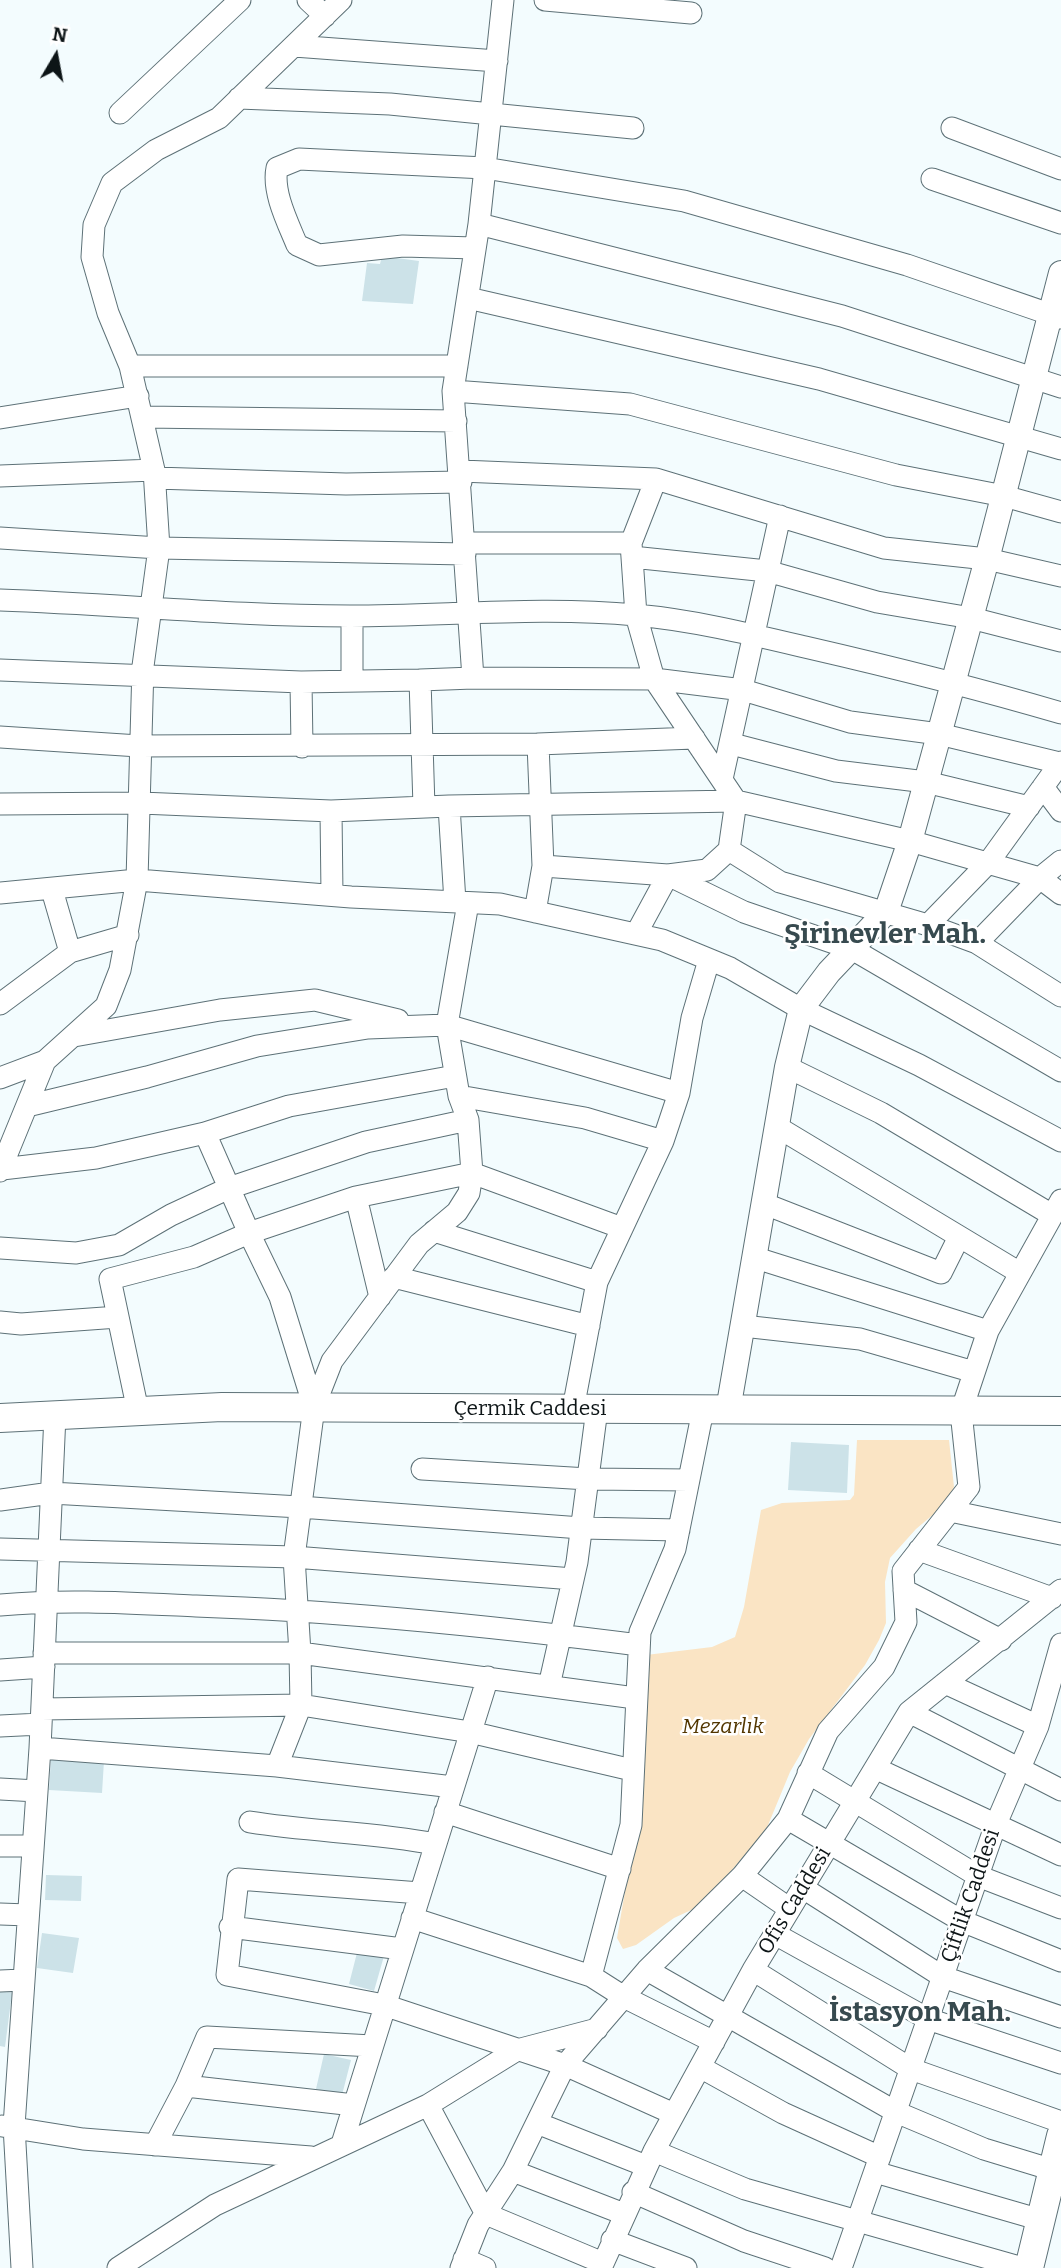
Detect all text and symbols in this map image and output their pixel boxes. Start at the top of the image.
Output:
north arrow [21,21,91,91]
text: N [51,22,69,47]
district label: Şirinevler Mah. [784,918,986,952]
street label: Çermik Caddesi [453,1396,607,1422]
park label: Mezarlık [682,1714,764,1740]
street label: Çiftlik Caddesi [936,1826,1006,1966]
street label: Ofis Caddesi [753,1843,837,1959]
district label: İstasyon Mah. [829,1996,1011,2030]

